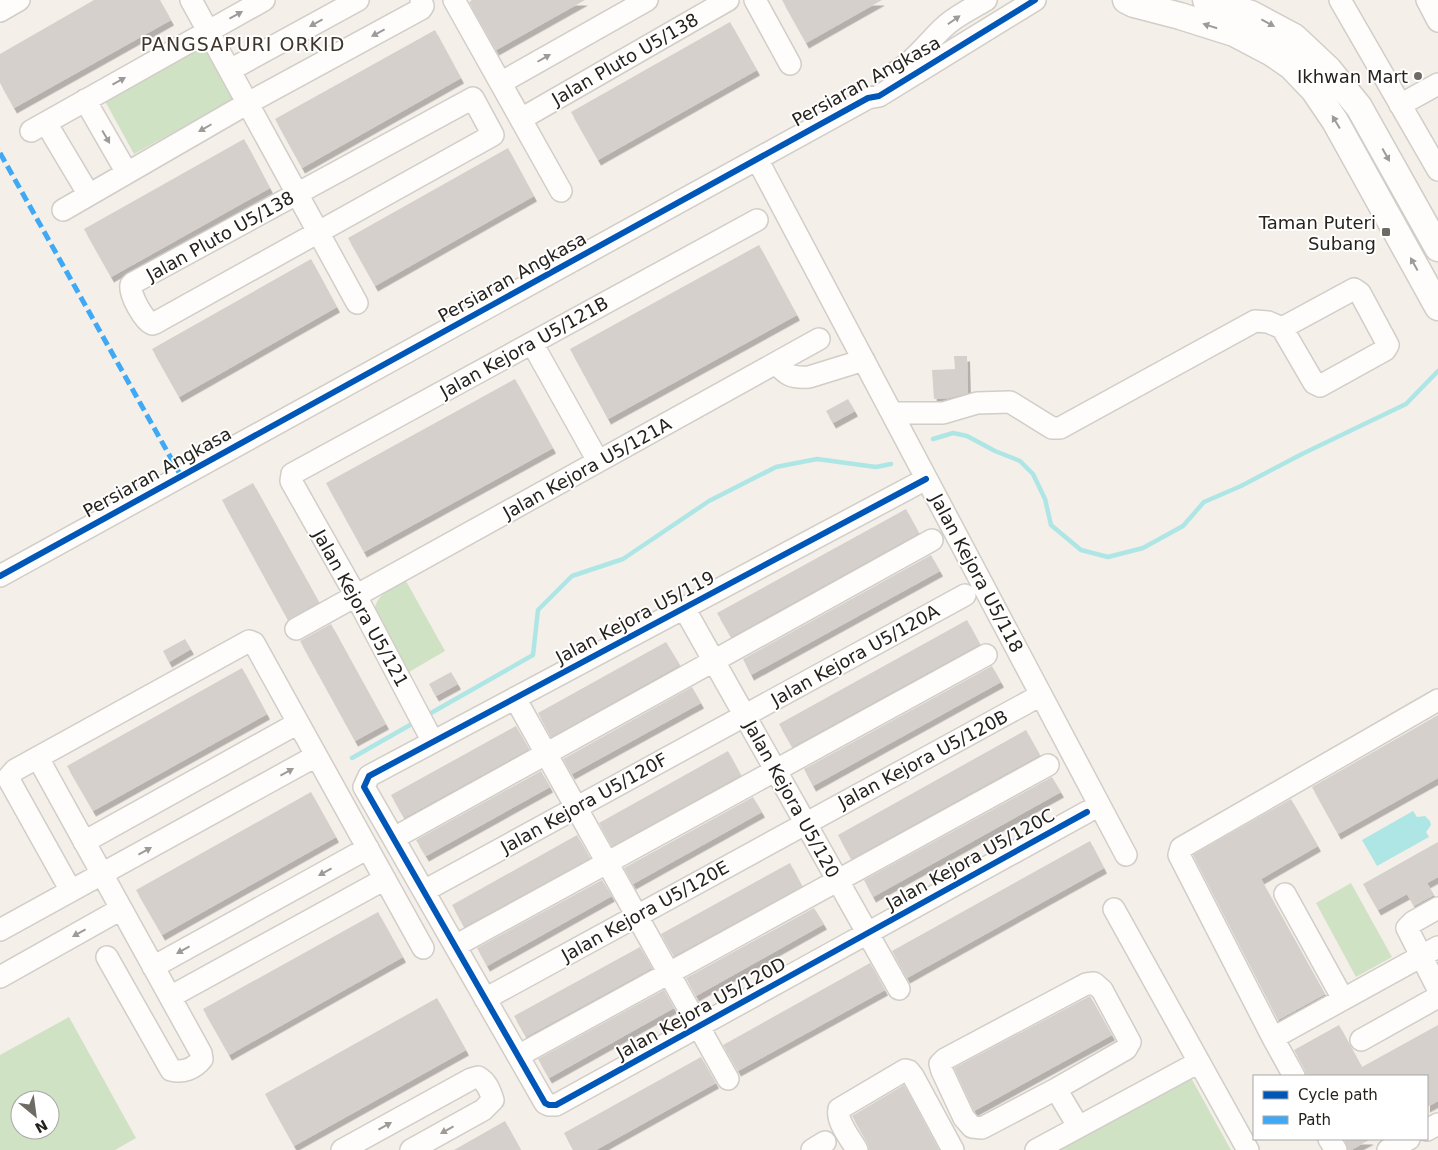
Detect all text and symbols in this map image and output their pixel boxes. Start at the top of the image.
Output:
street label: Jalan Pluto U5/138 [547,9,702,110]
one-way arrow [229,11,243,20]
one-way arrow [947,15,961,25]
one-way arrow [309,19,322,28]
one-way arrow [1261,19,1275,27]
one-way arrow [1203,21,1218,29]
one-way arrow [371,28,385,37]
street label: Persiaran Angkasa [788,31,944,131]
district label: PANGSAPURI ORKID [141,33,345,55]
one-way arrow [537,54,551,63]
place label: Ikhwan Mart [1297,66,1408,87]
marker: Ikhwan Mart [1412,70,1424,82]
one-way arrow [112,77,125,86]
one-way arrow [1331,116,1340,129]
one-way arrow [199,123,212,132]
one-way arrow [101,130,110,143]
one-way arrow [1382,147,1390,162]
street label: Jalan Pluto U5/138 [142,187,298,286]
place label: Taman Puteri Subang [1258,212,1376,254]
marker: Taman Puteri Subang [1380,226,1392,238]
street label: Persiaran Angkasa [434,227,590,327]
one-way arrow [1410,258,1419,271]
street label: Jalan Kejora U5/121B [435,292,612,402]
street label: Jalan Kejora U5/121A [498,413,675,523]
street label: Persiaran Angkasa [79,422,235,522]
street label: Jalan Kejora U5/118 [926,489,1028,656]
street label: Jalan Kejora U5/121 [308,525,413,690]
street label: Jalan Kejora U5/119 [551,566,718,668]
street label: Jalan Kejora U5/120A [766,600,943,710]
street label: Jalan Kejora U5/120B [834,705,1011,813]
street label: Jalan Kejora U5/120 [739,716,844,881]
street label: Jalan Kejora U5/120F [496,748,671,858]
one-way arrow [279,768,294,776]
street label: Jalan Kejora U5/120C [881,804,1058,915]
one-way arrow [138,846,151,855]
street label: Jalan Kejora U5/120E [557,856,732,966]
one-way arrow [318,867,332,876]
one-way arrow [71,929,86,937]
one-way arrow [176,946,190,955]
street label: Jalan Kejora U5/120D [612,953,789,1064]
legend [1253,1075,1428,1140]
text: Cycle path [1298,1086,1378,1104]
north arrow [10,1090,60,1140]
text: Path [1298,1111,1331,1129]
text: N [32,1117,50,1136]
one-way arrow [378,1122,391,1131]
one-way arrow [440,1126,455,1134]

